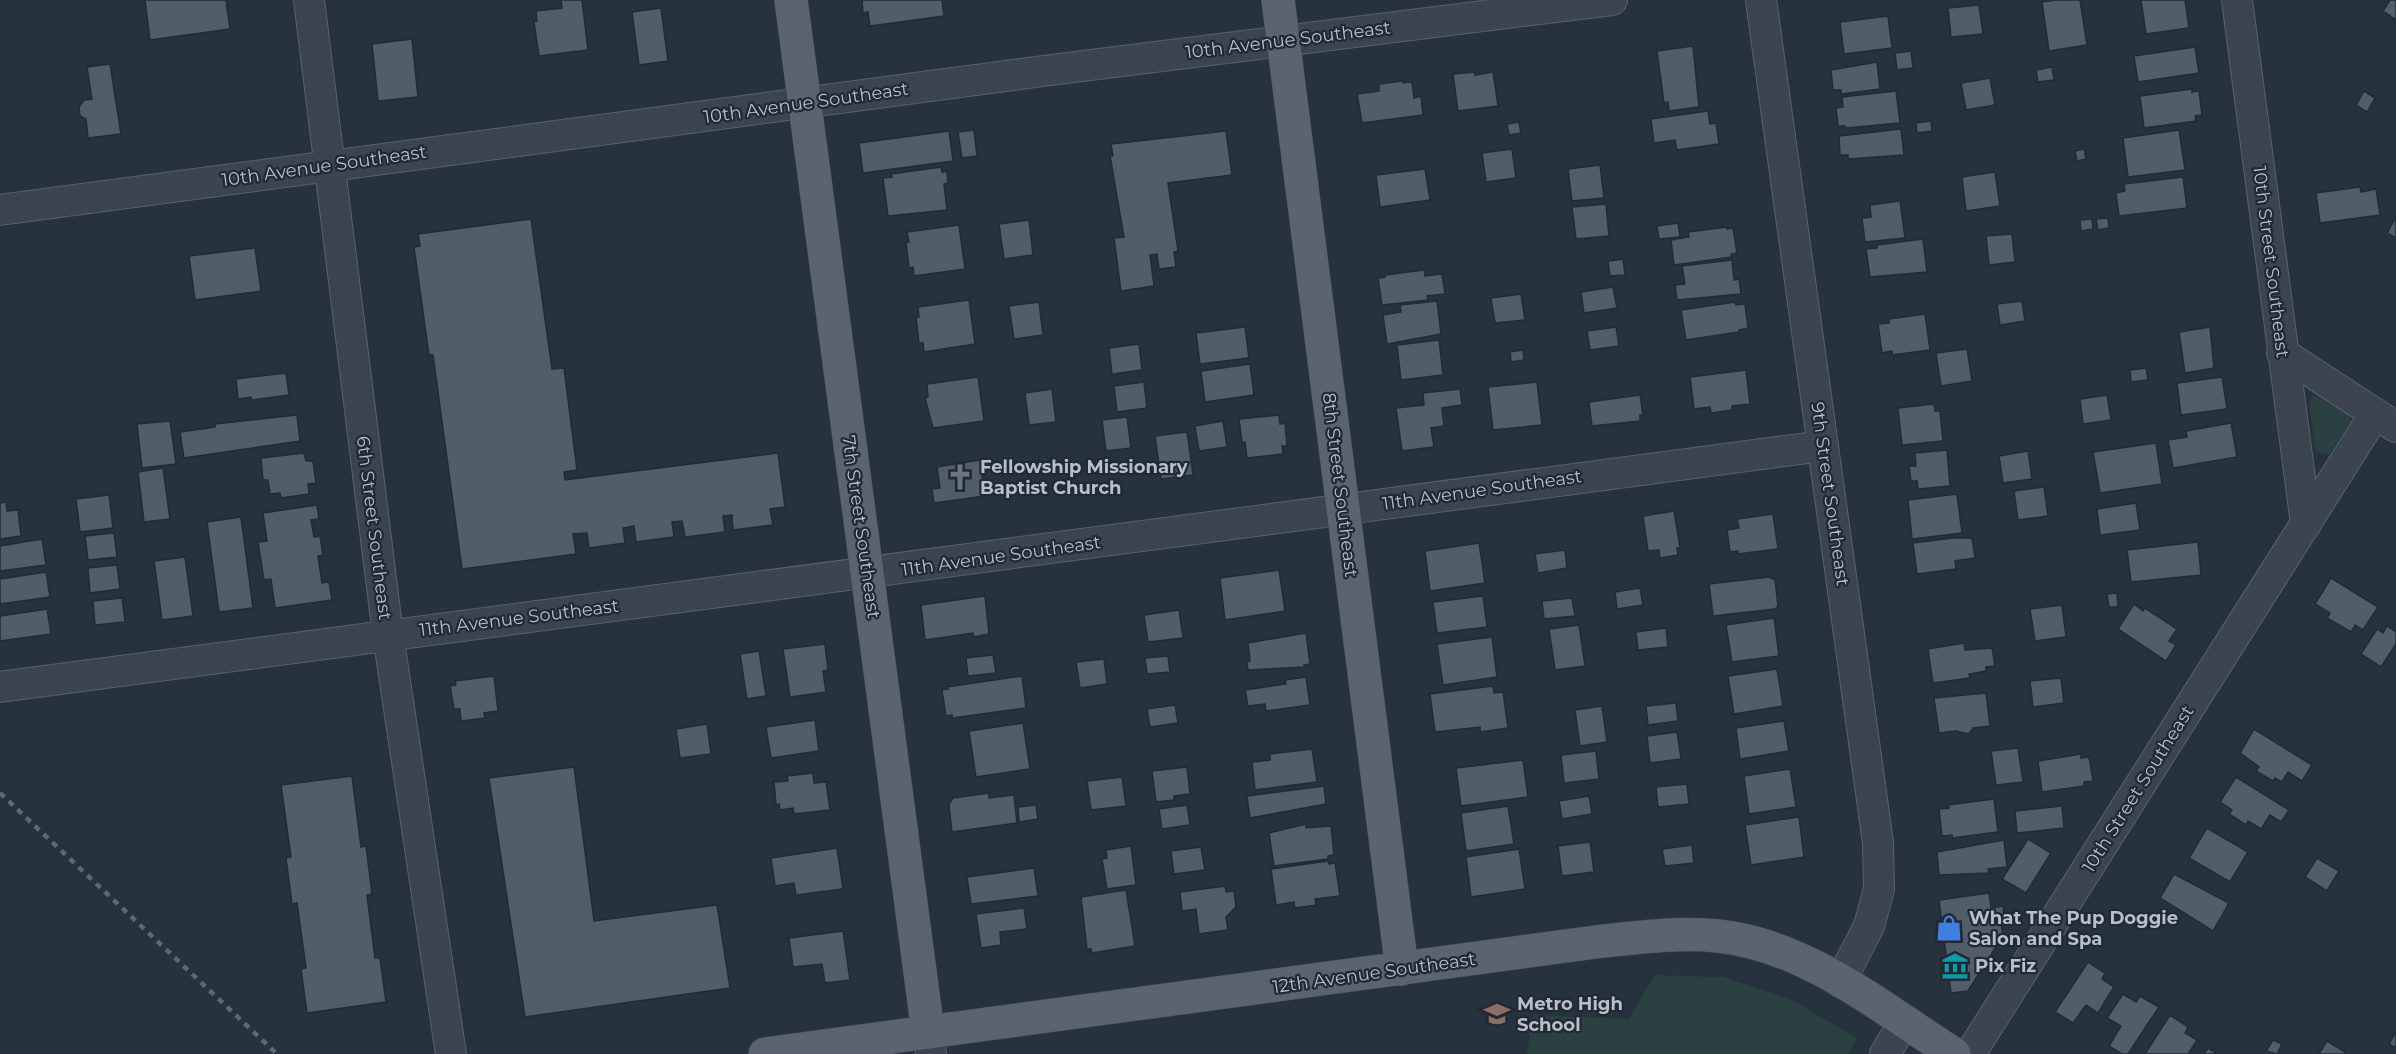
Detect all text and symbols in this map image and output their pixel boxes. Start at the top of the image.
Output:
street label: 10th Avenue Southeast [1184,16,1392,64]
street label: 10th Avenue Southeast [702,78,910,128]
street label: 10th Avenue Southeast [220,141,428,191]
street label: 10th Street Southeast [2248,165,2294,359]
street label: 8th Street Southeast [1318,391,1362,579]
street label: 9th Street Southeast [1806,401,1854,587]
street label: 7th Street Southeast [837,434,885,620]
street label: 6th Street Southeast [352,435,396,621]
place label: Fellowship Missionary Baptist Church [980,456,1188,499]
church icon: Fellowship Missionary Baptist Church [945,462,975,492]
street label: 11th Avenue Southeast [1381,465,1583,515]
street label: 11th Avenue Southeast [900,531,1102,581]
street label: 11th Avenue Southeast [418,595,620,641]
street label: 10th Street Southeast [2077,701,2199,877]
place label: What The Pup Doggie Salon and Spa [1969,907,2178,950]
shop icon: What The Pup Doggie Salon and Spa [1934,913,1964,943]
street label: 12th Avenue Southeast [1271,948,1477,998]
museum icon: Pix Fiz [1940,951,1970,981]
place label: Pix Fiz [1975,955,2036,977]
place label: Metro High School [1517,993,1623,1036]
school or university icon: Metro High School [1482,999,1512,1029]

